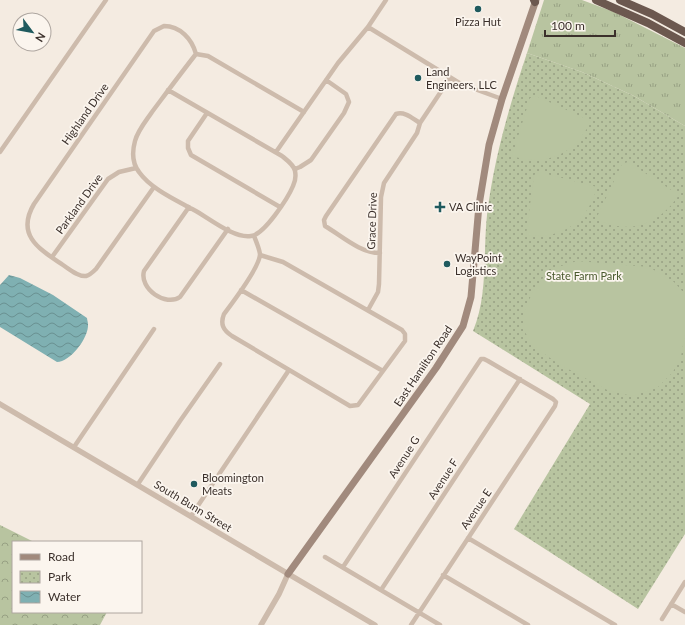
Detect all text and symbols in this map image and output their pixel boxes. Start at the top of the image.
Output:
marker: Pizza Hut [473,4,483,14]
north arrow [12,12,52,52]
scale bar [545,12,615,38]
place label: Pizza Hut [455,15,501,28]
text: 100 m [551,18,585,33]
text: N [33,31,49,45]
place label: Land Engineers, LLC [426,65,497,91]
marker: Land Engineers, LLC [413,73,423,83]
street label: Highland Drive [59,80,111,147]
street label: Parkland Drive [53,171,105,236]
street label: Grace Drive [364,192,379,250]
place label: VA Clinic [449,200,492,213]
marker: VA Clinic [434,201,446,213]
place label: WayPoint Logistics [455,251,502,277]
marker: WayPoint Logistics [442,259,452,269]
park label: State Farm Park [546,269,622,282]
street label: East Hamilton Road [391,323,454,409]
street label: Avenue G [385,433,422,480]
street label: Avenue F [425,456,460,501]
place label: Bloomington Meats [202,471,264,497]
street label: South Bunn Street [152,477,235,534]
marker: Bloomington Meats [189,479,199,489]
street label: Avenue E [457,486,494,531]
legend [12,541,142,613]
text: Road [48,549,75,564]
text: Park [48,569,72,584]
text: Water [48,589,81,604]

